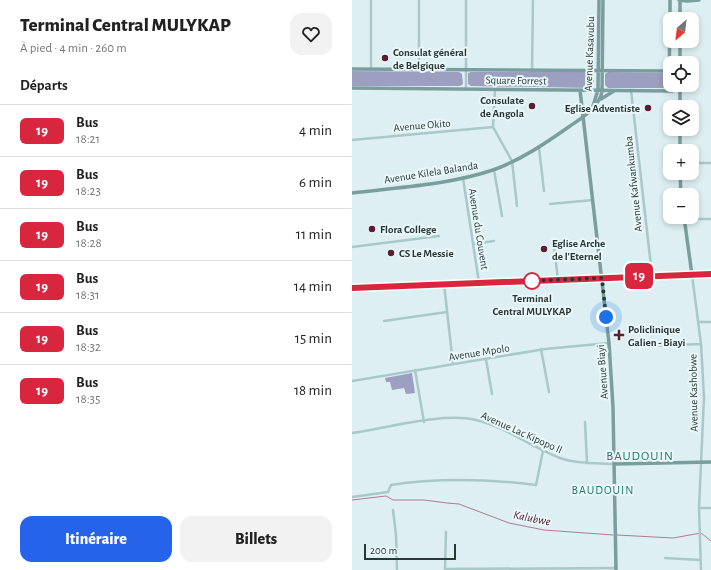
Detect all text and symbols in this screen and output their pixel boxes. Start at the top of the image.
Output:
north arrow [663,12,699,48]
map controls [663,12,699,224]
button: heart [290,13,332,55]
text: Terminal Central MULYKAP [20,16,231,35]
street label: Avenue Kasavubu [583,16,596,92]
text: À pied · 4 min · 260 m [20,42,127,55]
place label: Consulat général de Belgique [393,47,467,71]
marker: Consulat général de Belgique [380,53,390,63]
button: locate [663,56,699,92]
street label: Square Forrest [485,74,547,87]
text: Départs [20,78,68,93]
place label: Consulate de Angola [480,95,525,119]
button: layers [663,100,699,136]
marker: Consulate de Angola [527,101,537,111]
place label: Eglise Adventiste [565,103,640,114]
marker: Eglise Adventiste [643,103,653,113]
text: Bus [76,115,98,130]
street label: Avenue Okito [393,118,451,133]
text: 4 min [299,123,332,138]
text: 19 [36,124,48,138]
text: 18:21 [76,133,100,146]
street label: Avenue Kafwankumba [623,136,644,232]
button: + [663,144,699,180]
street label: Avenue Kilela Balanda [383,160,479,185]
text: Bus [76,167,98,182]
text: 6 min [299,175,332,190]
text: 19 [36,176,48,190]
text: 18:23 [76,185,101,198]
street label: Avenue du Couvent [467,188,490,271]
button: − [663,188,699,224]
text: Bus [76,219,98,234]
marker: Flora College [367,224,377,234]
place label: Flora College [380,224,437,235]
text: 11 min [296,227,332,242]
text: 19 [36,228,48,242]
text: 18:28 [76,237,102,250]
place label: Eglise Arche de l'Eternel [552,238,605,262]
marker: Eglise Arche de l'Eternel [539,244,549,254]
marker: CS Le Messie [386,248,396,258]
place label: CS Le Messie [399,248,454,259]
line badge: 19 [621,263,657,289]
text: 19 [633,269,645,283]
text: Bus [76,271,98,286]
marker: Terminal Central MULYKAP [523,272,541,290]
text: 14 min [294,279,332,294]
text: 19 [36,280,48,294]
text: 18:31 [76,289,99,302]
place label: Terminal Central MULYKAP [493,293,571,317]
your location [596,307,616,327]
text: Bus [76,323,98,338]
place label: Policlinique Galien - Biayi [628,324,686,348]
marker: Policlinique Galien - Biayi [613,329,625,341]
text: 15 min [295,331,332,346]
text: 19 [36,332,48,346]
text: 18:32 [76,341,101,354]
street label: Avenue Mpolo [448,342,510,363]
street label: Avenue Biayi [595,344,610,400]
street label: Avenue Kashobwe [687,354,700,432]
text: Bus [76,375,98,390]
text: 18 min [294,383,332,398]
text: 19 [36,384,48,398]
text: 18:35 [76,393,100,406]
street label: Avenue Lac Kipopo II [479,410,564,455]
district label: BAUDOUIN [606,450,674,463]
district label: BAUDOUIN [572,484,635,496]
water label: Kalubwe [512,509,552,528]
button: Itinéraire [20,516,172,562]
button: Billets [180,516,332,562]
scale bar [364,542,456,561]
text: 200 m [370,545,397,556]

